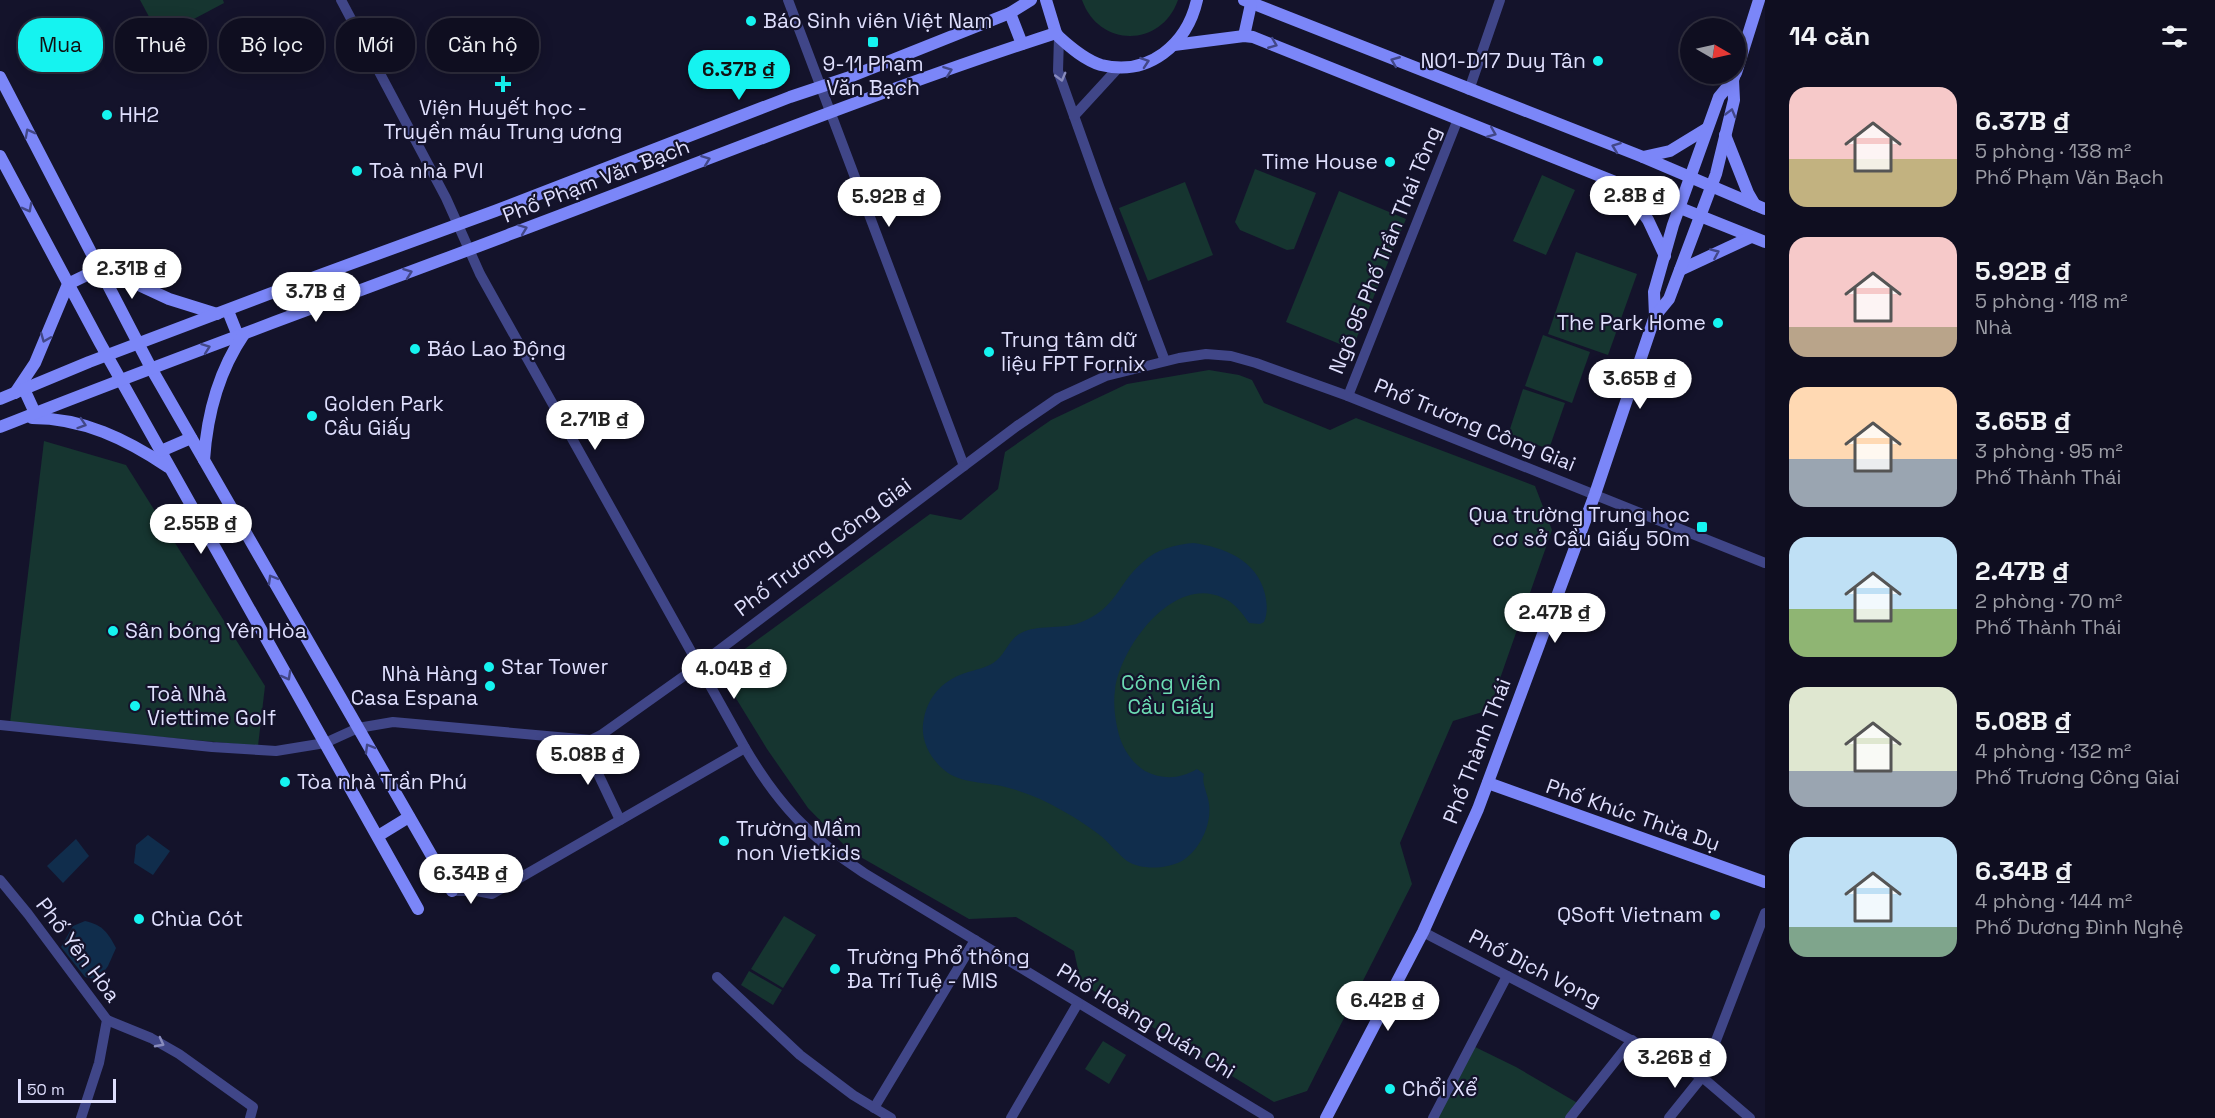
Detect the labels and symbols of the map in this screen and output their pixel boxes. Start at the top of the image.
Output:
place label: Báo Sinh viên Việt Nam [763,7,992,34]
marker: Báo Sinh viên Việt Nam [744,14,758,28]
north arrow [1680,18,1746,84]
marker: 9-11 Phạm Văn Bạch [866,35,880,49]
one-way arrow [1266,37,1277,49]
place label: N01-D17 Duy Tân [1420,47,1586,74]
pin: 6.37B ₫ [684,50,794,101]
place label: 9-11 Phạm Văn Bạch [823,50,924,101]
marker: N01-D17 Duy Tân [1591,54,1605,68]
one-way arrow [1390,56,1401,68]
one-way arrow [1139,57,1150,69]
one-way arrow [942,65,953,78]
one-way arrow [1054,72,1067,82]
marker: Viện Huyết học - Truyền máu Trung ương [494,75,512,93]
place label: Viện Huyết học - Truyền máu Trung ương [384,94,622,145]
place label: HH2 [119,101,159,128]
marker: HH2 [100,108,114,122]
one-way arrow [1724,108,1736,119]
street label: Ngõ 95 Phố Trần Thái Tông [1322,122,1447,378]
one-way arrow [1486,126,1497,138]
one-way arrow [25,128,36,139]
street label: Phố Phạm Văn Bạch [498,132,693,229]
one-way arrow [1611,141,1621,154]
place label: Time House [1262,148,1378,175]
one-way arrow [700,154,710,167]
marker: Time House [1383,155,1397,169]
place label: Toà nhà PVI [369,157,484,184]
marker: Toà nhà PVI [350,164,364,178]
pin: 2.8B ₫ [1586,176,1684,227]
pin: 5.92B ₫ [834,177,944,228]
one-way arrow [20,202,32,213]
one-way arrow [517,224,528,236]
one-way arrow [1709,248,1720,260]
pin: 2.31B ₫ [77,249,187,300]
one-way arrow [402,268,413,280]
pin: 3.7B ₫ [267,272,365,323]
place label: The Park Home [1557,309,1706,336]
marker: The Park Home [1711,316,1725,330]
place label: Trung tâm dữ liệu FPT Fornix [1001,326,1146,377]
one-way arrow [40,331,52,342]
place label: Báo Lao Động [427,335,566,362]
marker: Báo Lao Động [408,342,422,356]
one-way arrow [200,343,211,355]
marker: Trung tâm dữ liệu FPT Fornix [982,345,996,359]
pin: 3.65B ₫ [1585,359,1695,410]
street label: Phố Trương Công Giai [1371,372,1580,477]
place label: Golden Park Cầu Giấy [324,390,444,441]
pin: 2.71B ₫ [540,400,650,451]
marker: Golden Park Cầu Giấy [305,409,319,423]
one-way arrow [76,417,87,430]
street label: Phố Trương Công Giai [729,471,917,622]
place label: Qua trường Trung học cơ sở Cầu Giấy 50m [1469,501,1690,552]
pin: 2.55B ₫ [146,504,256,555]
marker: Qua trường Trung học cơ sở Cầu Giấy 50m [1695,520,1709,534]
one-way arrow [268,575,279,585]
pin: 2.47B ₫ [1500,593,1610,644]
place label: Sân bóng Yên Hòa [125,617,307,644]
marker: Sân bóng Yên Hòa [106,624,120,638]
pin: 4.04B ₫ [679,649,789,700]
place label: Star Tower [501,653,608,680]
place label: Nhà Hàng Casa Espana [351,660,478,711]
marker: Star Tower [482,660,496,674]
park label: Công viên Cầu Giấy [1121,669,1221,720]
one-way arrow [280,670,291,680]
street label: Phố Thành Thái [1436,674,1517,827]
marker: Nhà Hàng Casa Espana [483,679,497,693]
place label: Toà Nhà Viettime Golf [147,680,276,731]
marker: Toà Nhà Viettime Golf [128,699,142,713]
pin: 5.08B ₫ [533,735,643,786]
one-way arrow [365,744,376,754]
place label: Tòa nhà Trần Phú [297,768,467,795]
street label: Phố Khúc Thừa Dụ [1543,772,1724,857]
marker: Tòa nhà Trần Phú [278,775,292,789]
place label: Trường Mầm non Vietkids [736,815,861,866]
marker: Trường Mầm non Vietkids [717,834,731,848]
pin: 6.34B ₫ [416,854,526,905]
street label: Phố Yên Hòa [30,892,127,1007]
place label: QSoft Vietnam [1557,901,1703,928]
place label: Chùa Cót [151,905,243,932]
marker: QSoft Vietnam [1708,908,1722,922]
marker: Chùa Cót [132,912,146,926]
street label: Phố Dịch Vọng [1464,923,1606,1013]
place label: Trường Phổ thông Đa Trí Tuệ - MIS [847,943,1030,994]
street label: Phố Hoàng Quán Chi [1052,957,1240,1084]
marker: Trường Phổ thông Đa Trí Tuệ - MIS [828,962,842,976]
pin: 6.42B ₫ [1333,981,1443,1032]
one-way arrow [154,1036,164,1047]
pin: 3.26B ₫ [1620,1038,1730,1089]
place label: Chổi Xể [1402,1075,1478,1102]
scale bar [18,1076,116,1104]
marker: Chổi Xể [1383,1082,1397,1096]

